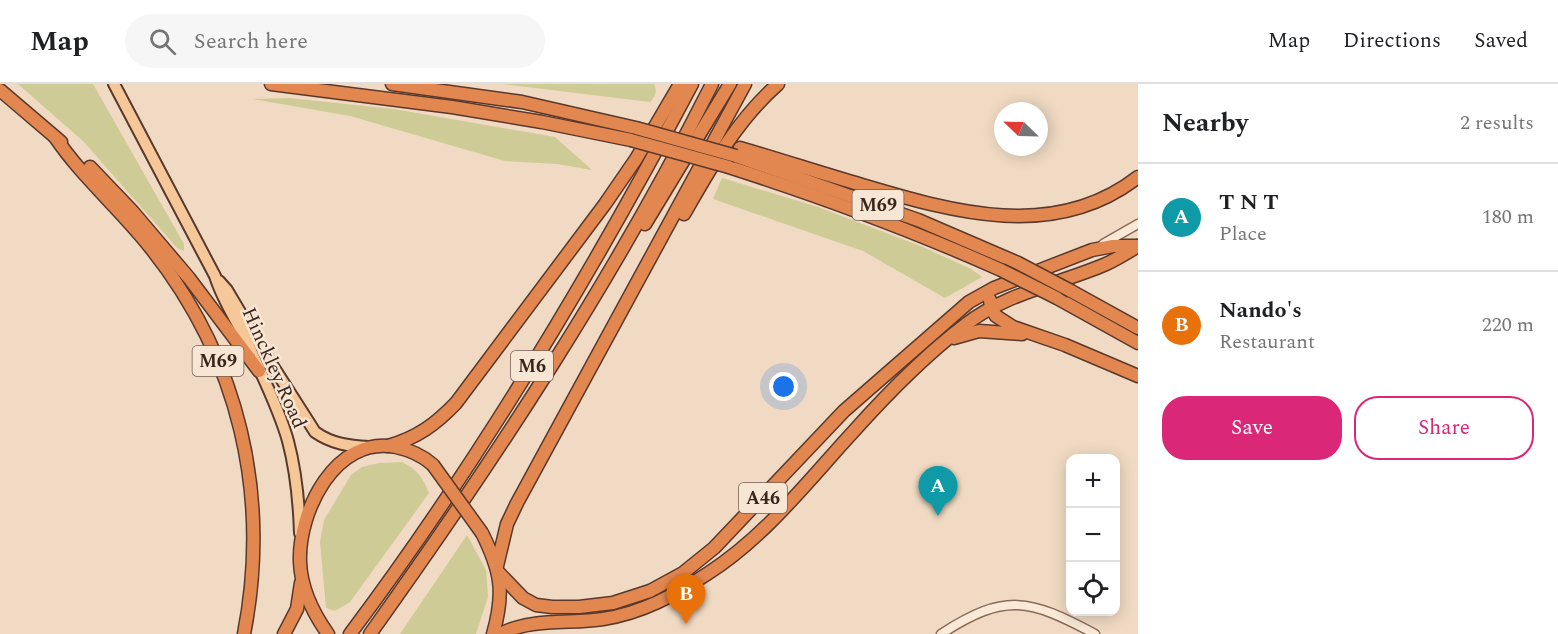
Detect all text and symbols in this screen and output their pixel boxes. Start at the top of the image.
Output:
search box [125,14,545,68]
text: Map [30,20,89,63]
icon: search [146,25,179,58]
text: Search here [194,25,308,58]
text: Map [1268,25,1310,57]
text: Directions [1343,25,1441,57]
text: Saved [1474,25,1528,57]
north arrow [994,102,1048,156]
text: Nearby [1162,103,1248,143]
text: 2 results [1460,108,1534,138]
text: T N T [1219,186,1279,219]
road number: M69 [852,190,904,220]
text: A [1174,202,1189,232]
text: 180 m [1482,202,1534,232]
text: Place [1219,219,1267,249]
text: Nando's [1219,294,1302,327]
street label: Hinckley Road [234,303,314,433]
text: B [1174,310,1189,340]
text: 220 m [1482,310,1534,340]
text: Restaurant [1219,327,1315,357]
road number: M69 [192,346,244,376]
road number: M6 [511,351,553,381]
your location [769,372,798,401]
button: Save [1162,396,1342,460]
button: Share [1354,396,1534,460]
map controls [1066,454,1120,616]
button: + [1066,454,1120,508]
pin: A [918,466,958,516]
road number: A46 [739,483,787,513]
button: − [1066,508,1120,562]
button: locate [1066,562,1120,616]
pin: B [666,574,706,624]

